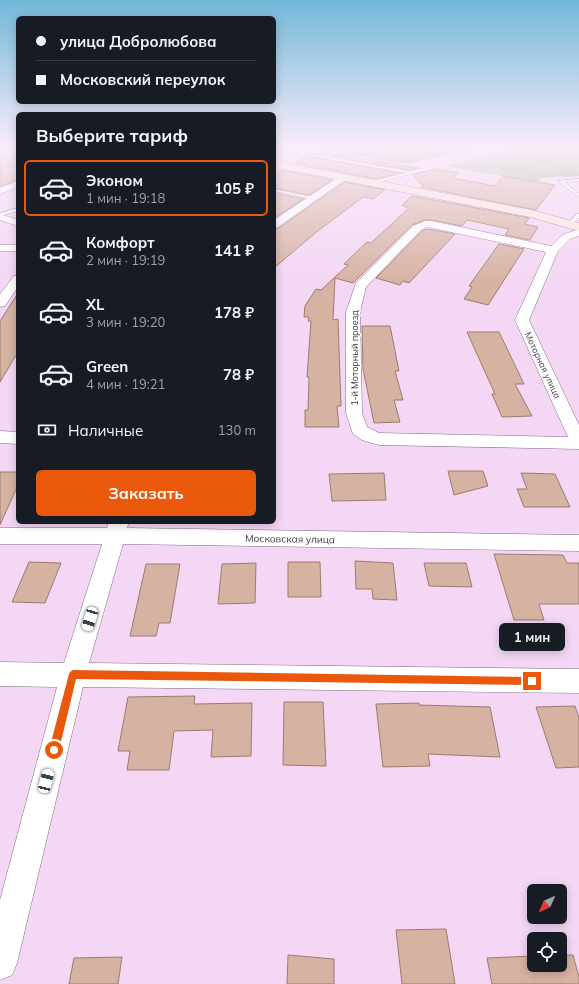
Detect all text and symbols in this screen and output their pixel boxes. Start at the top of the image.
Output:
text: улица Добролюбова [60,32,216,51]
text: Московский переулок [60,70,225,89]
text: Выберите тариф [36,124,188,147]
icon: car [38,170,74,206]
text: Эконом [86,171,143,190]
text: 105 ₽ [214,179,254,198]
text: 1 мин · 19:18 [86,190,165,206]
icon: car [38,232,74,268]
text: Комфорт [86,233,155,252]
text: 141 ₽ [214,241,254,260]
text: 2 мин · 19:19 [86,252,165,268]
icon: car [38,294,74,330]
text: XL [86,295,104,314]
text: 178 ₽ [214,303,254,322]
street label: 1-й Моторный проезд [349,310,360,406]
text: 3 мин · 19:20 [86,314,165,330]
street label: Моторная улица [522,330,563,400]
icon: car [38,356,74,392]
text: Green [86,357,128,376]
text: 78 ₽ [223,365,254,384]
text: 4 мин · 19:21 [86,376,165,392]
icon: cash [36,419,58,441]
text: Наличные [68,421,143,440]
text: 130 m [218,422,256,438]
button: Заказать [36,470,256,516]
street label: Московская улица [245,532,335,546]
car [81,606,99,632]
callout: 1 мин [499,623,565,651]
text: 1 мин [514,629,550,645]
route end [523,672,541,690]
route start [45,741,63,759]
car [37,768,55,794]
north arrow [527,884,567,924]
map controls [527,884,567,972]
button: locate [527,932,567,972]

